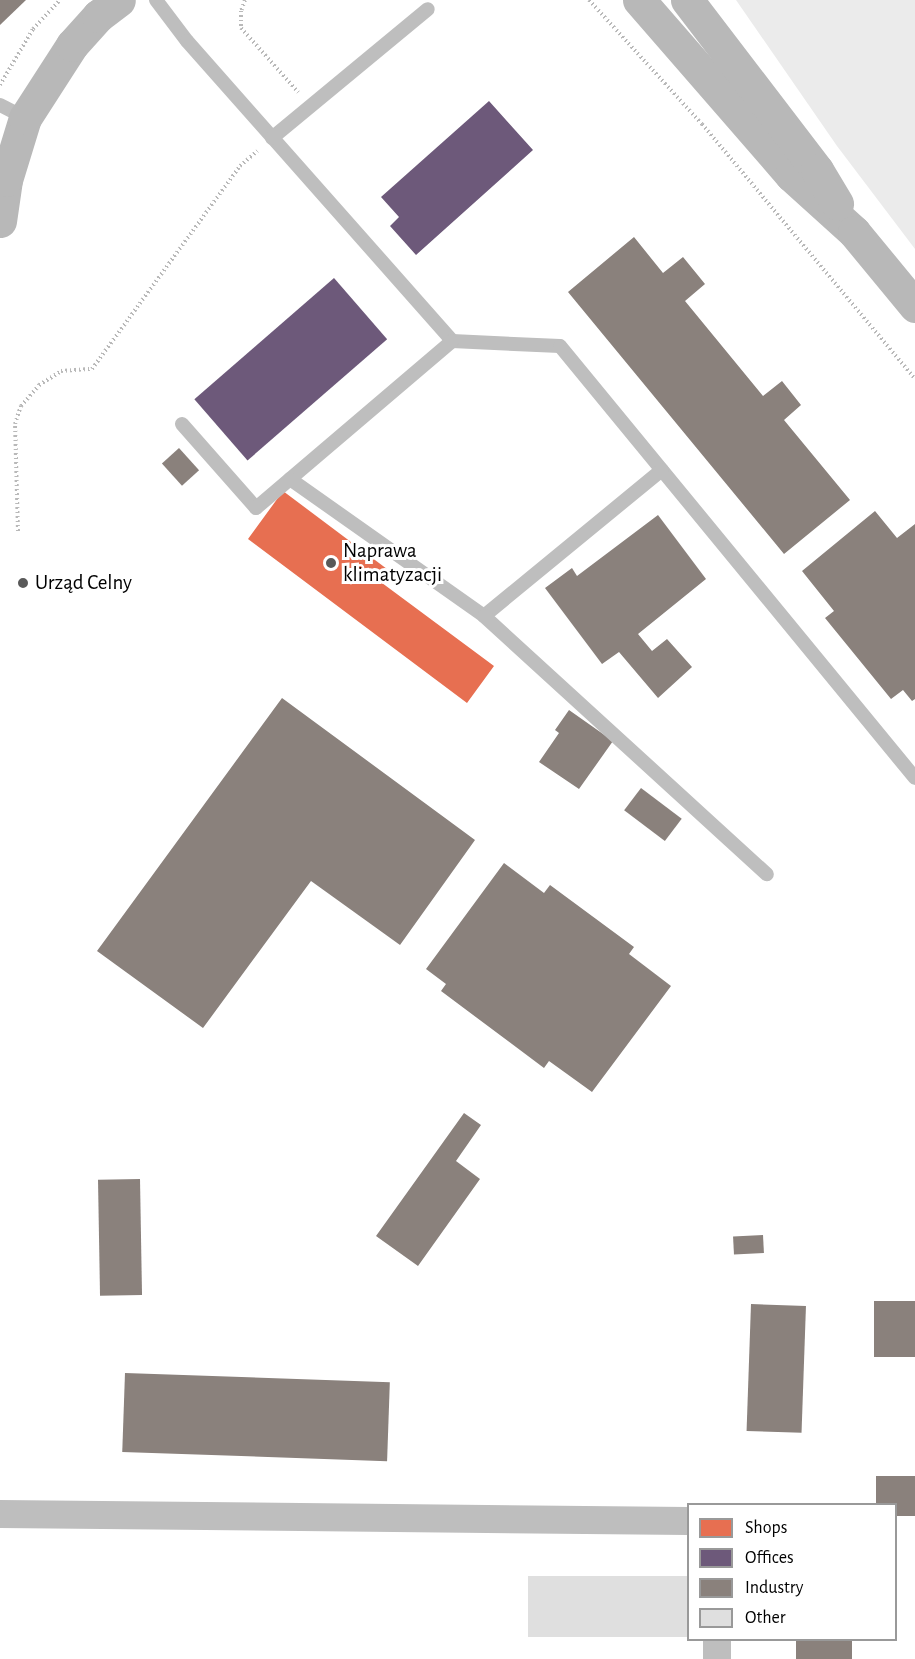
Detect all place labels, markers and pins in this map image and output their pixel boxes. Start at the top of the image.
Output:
place label: Naprawa klimatyzacji [343,538,442,588]
marker: Naprawa klimatyzacji [324,556,338,570]
place label: Urząd Celny [35,570,132,596]
marker: Urząd Celny [16,576,30,590]

